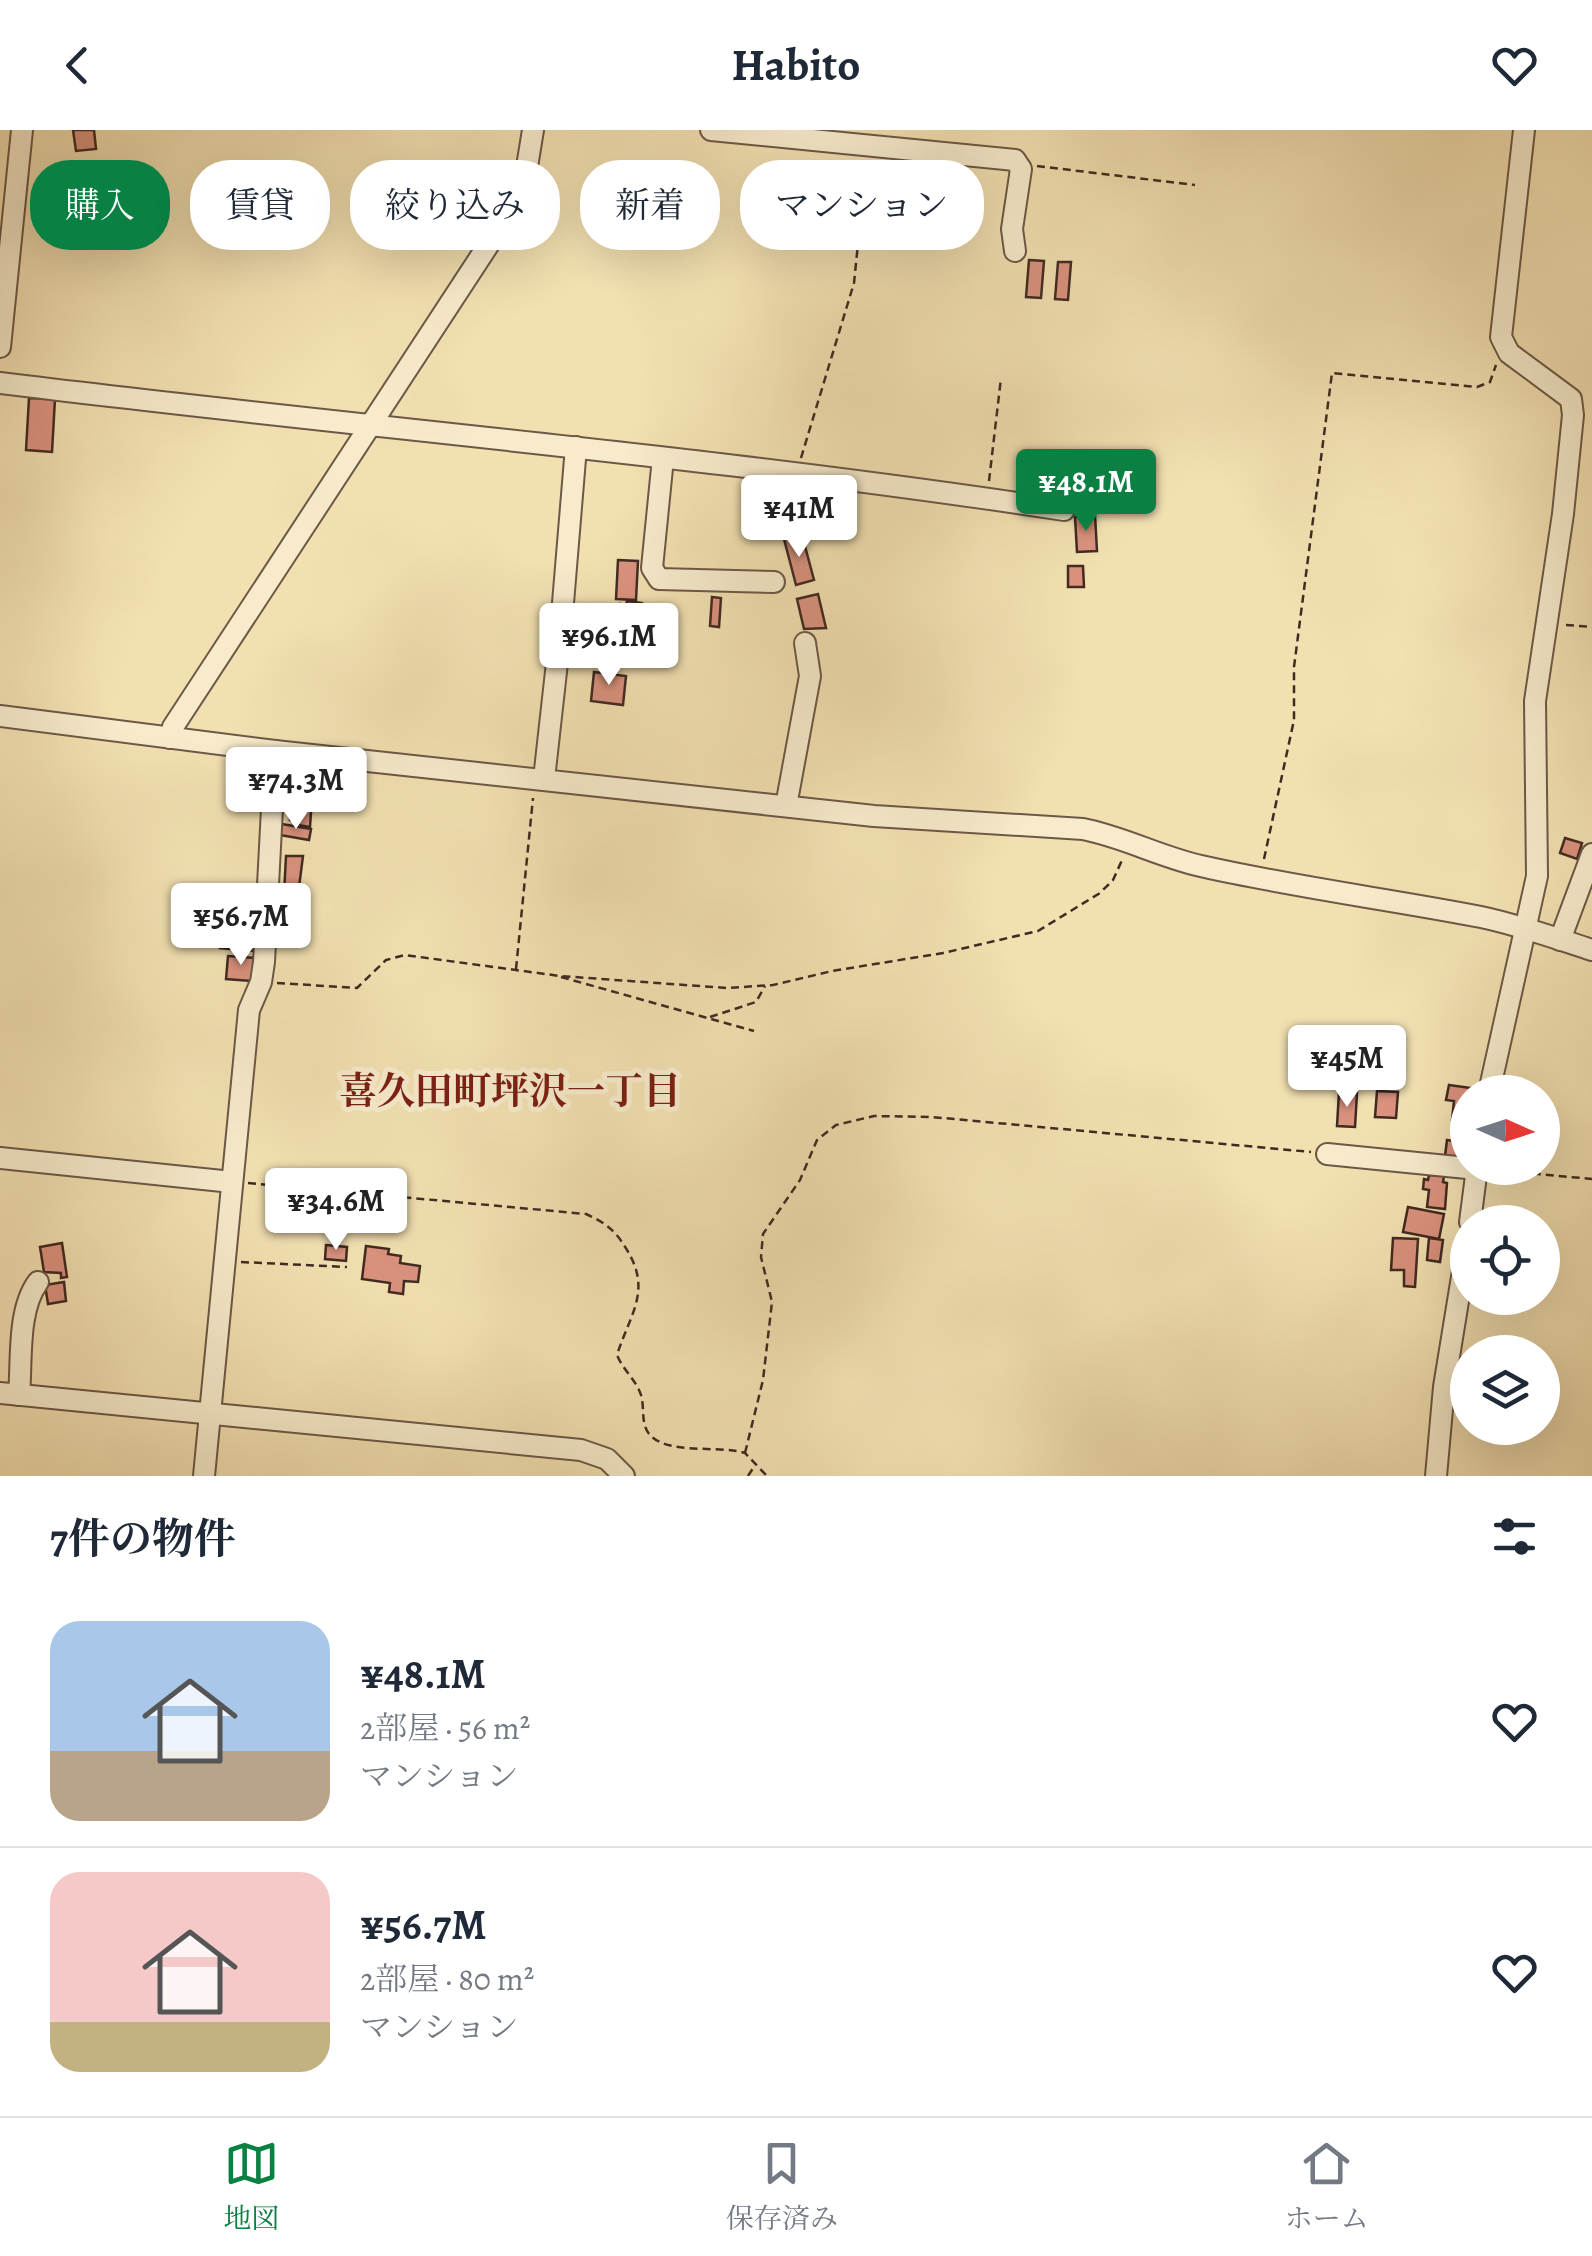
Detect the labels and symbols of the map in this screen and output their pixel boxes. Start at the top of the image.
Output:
pin: ¥48.1M [1005,449,1167,534]
pin: ¥41M [740,475,858,560]
pin: ¥96.1M [528,603,690,688]
pin: ¥74.3M [215,747,377,832]
pin: ¥56.7M [160,883,322,968]
pin: ¥45M [1288,1025,1406,1110]
district label: 喜久田町坪沢一丁目 [339,1065,681,1117]
north arrow [1450,1075,1560,1185]
pin: ¥34.6M [255,1168,417,1253]

